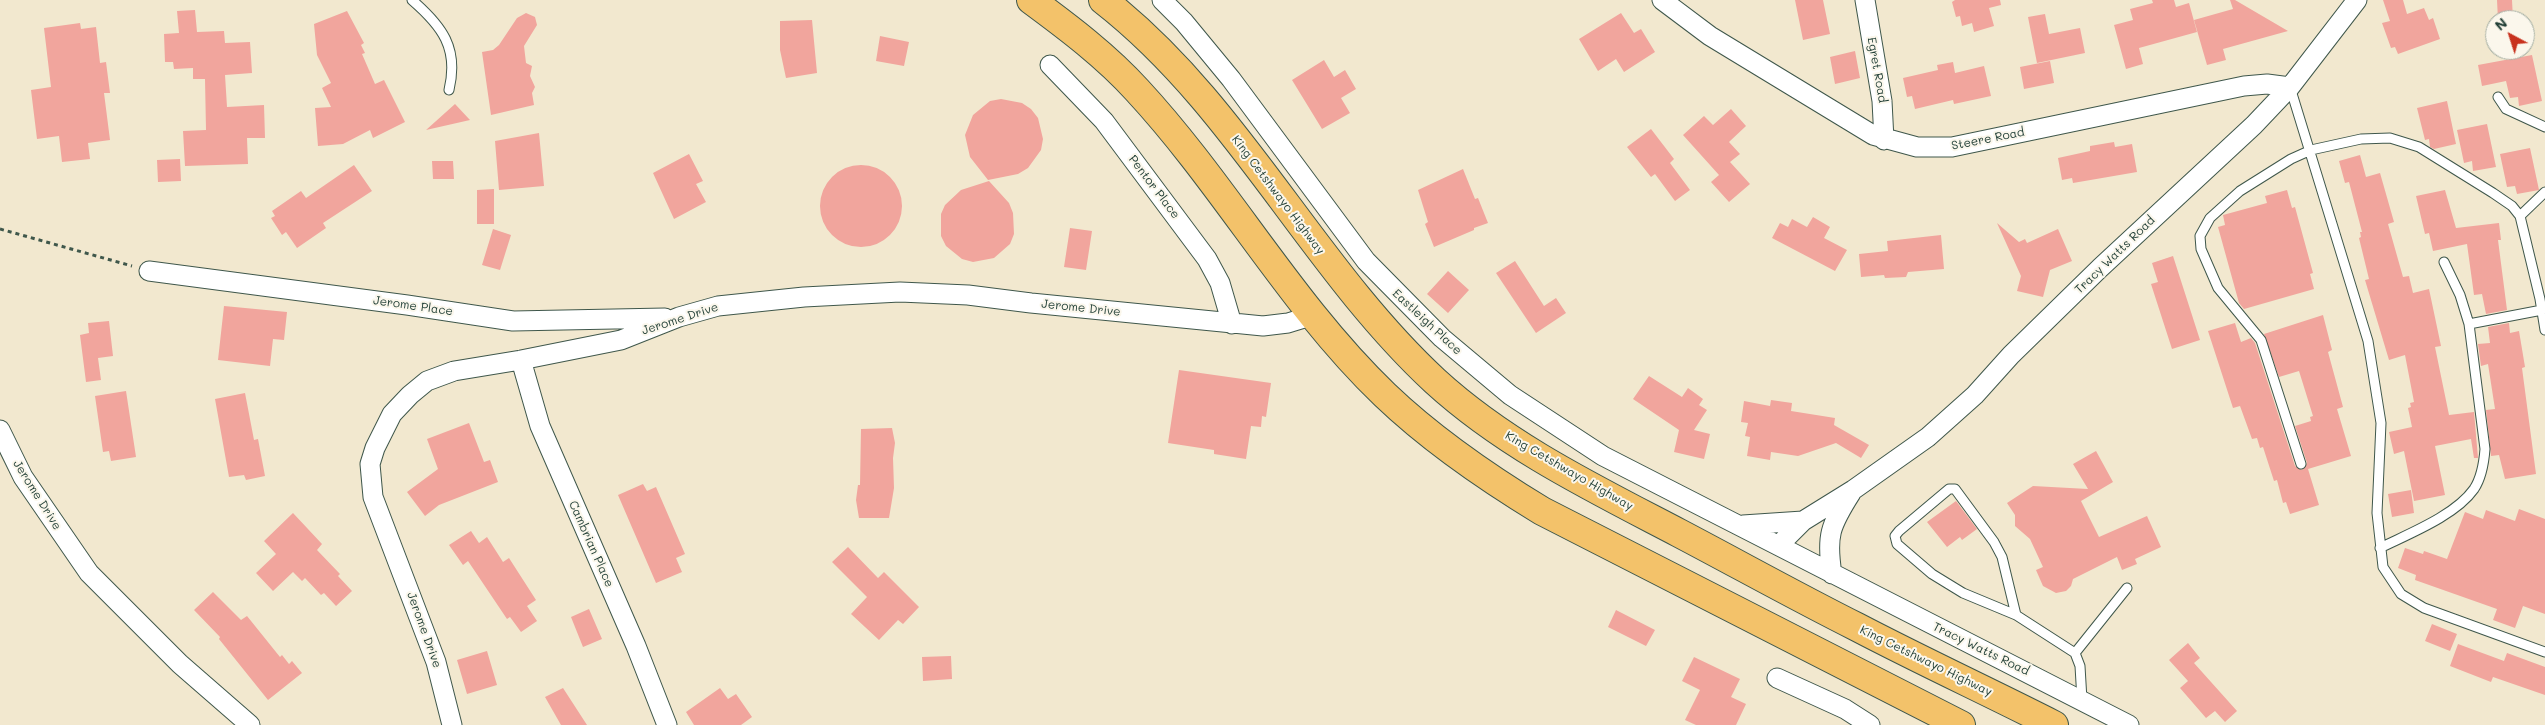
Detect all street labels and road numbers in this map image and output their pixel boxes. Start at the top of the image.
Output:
street label: Egret Road [1864,36,1890,104]
street label: Steere Road [1950,125,2026,153]
street label: King Cetshwayo Highway [1229,133,1327,257]
street label: Pentor Place [1125,152,1183,222]
street label: Tracy Watts Road [2072,213,2158,297]
street label: Eastleigh Place [1389,286,1465,358]
street label: Jerome Place [372,293,454,319]
street label: Jerome Drive [1041,297,1121,319]
street label: Jerome Drive [640,300,720,338]
street label: King Cetshwayo Highway [1502,428,1636,514]
street label: Jerome Drive [10,457,64,533]
street label: Cambrian Place [565,498,617,590]
street label: Jerome Drive [404,590,444,670]
street label: Tracy Watts Road [1930,619,2032,679]
street label: King Cetshwayo Highway [1858,623,1994,699]

